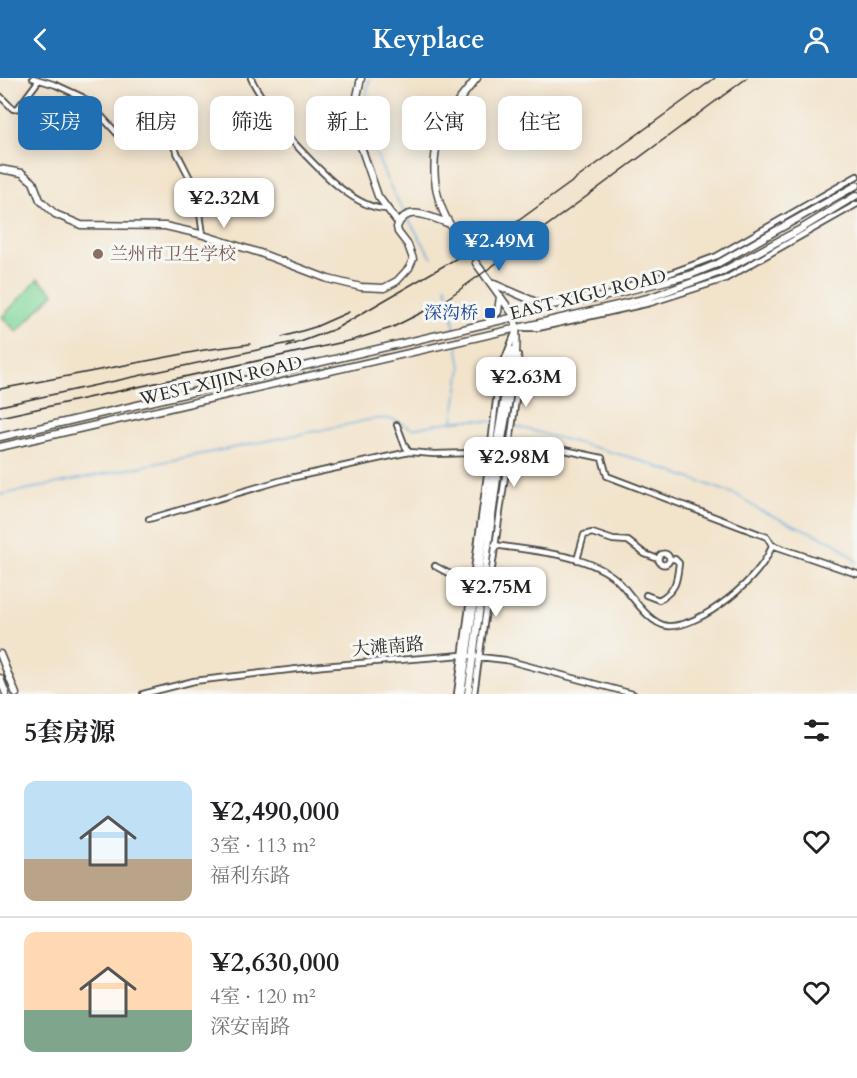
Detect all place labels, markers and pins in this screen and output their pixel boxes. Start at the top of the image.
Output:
pin: ¥2.32M [175,178,273,229]
pin: ¥2.49M [450,221,548,272]
place label: 兰州市卫生学校 [110,242,236,267]
marker: 兰州市卫生学校 [91,247,105,261]
place label: 深沟桥 [424,301,478,326]
marker: 深沟桥 [483,306,497,320]
pin: ¥2.63M [477,357,575,408]
pin: ¥2.98M [465,437,563,488]
pin: ¥2.75M [447,567,545,618]

